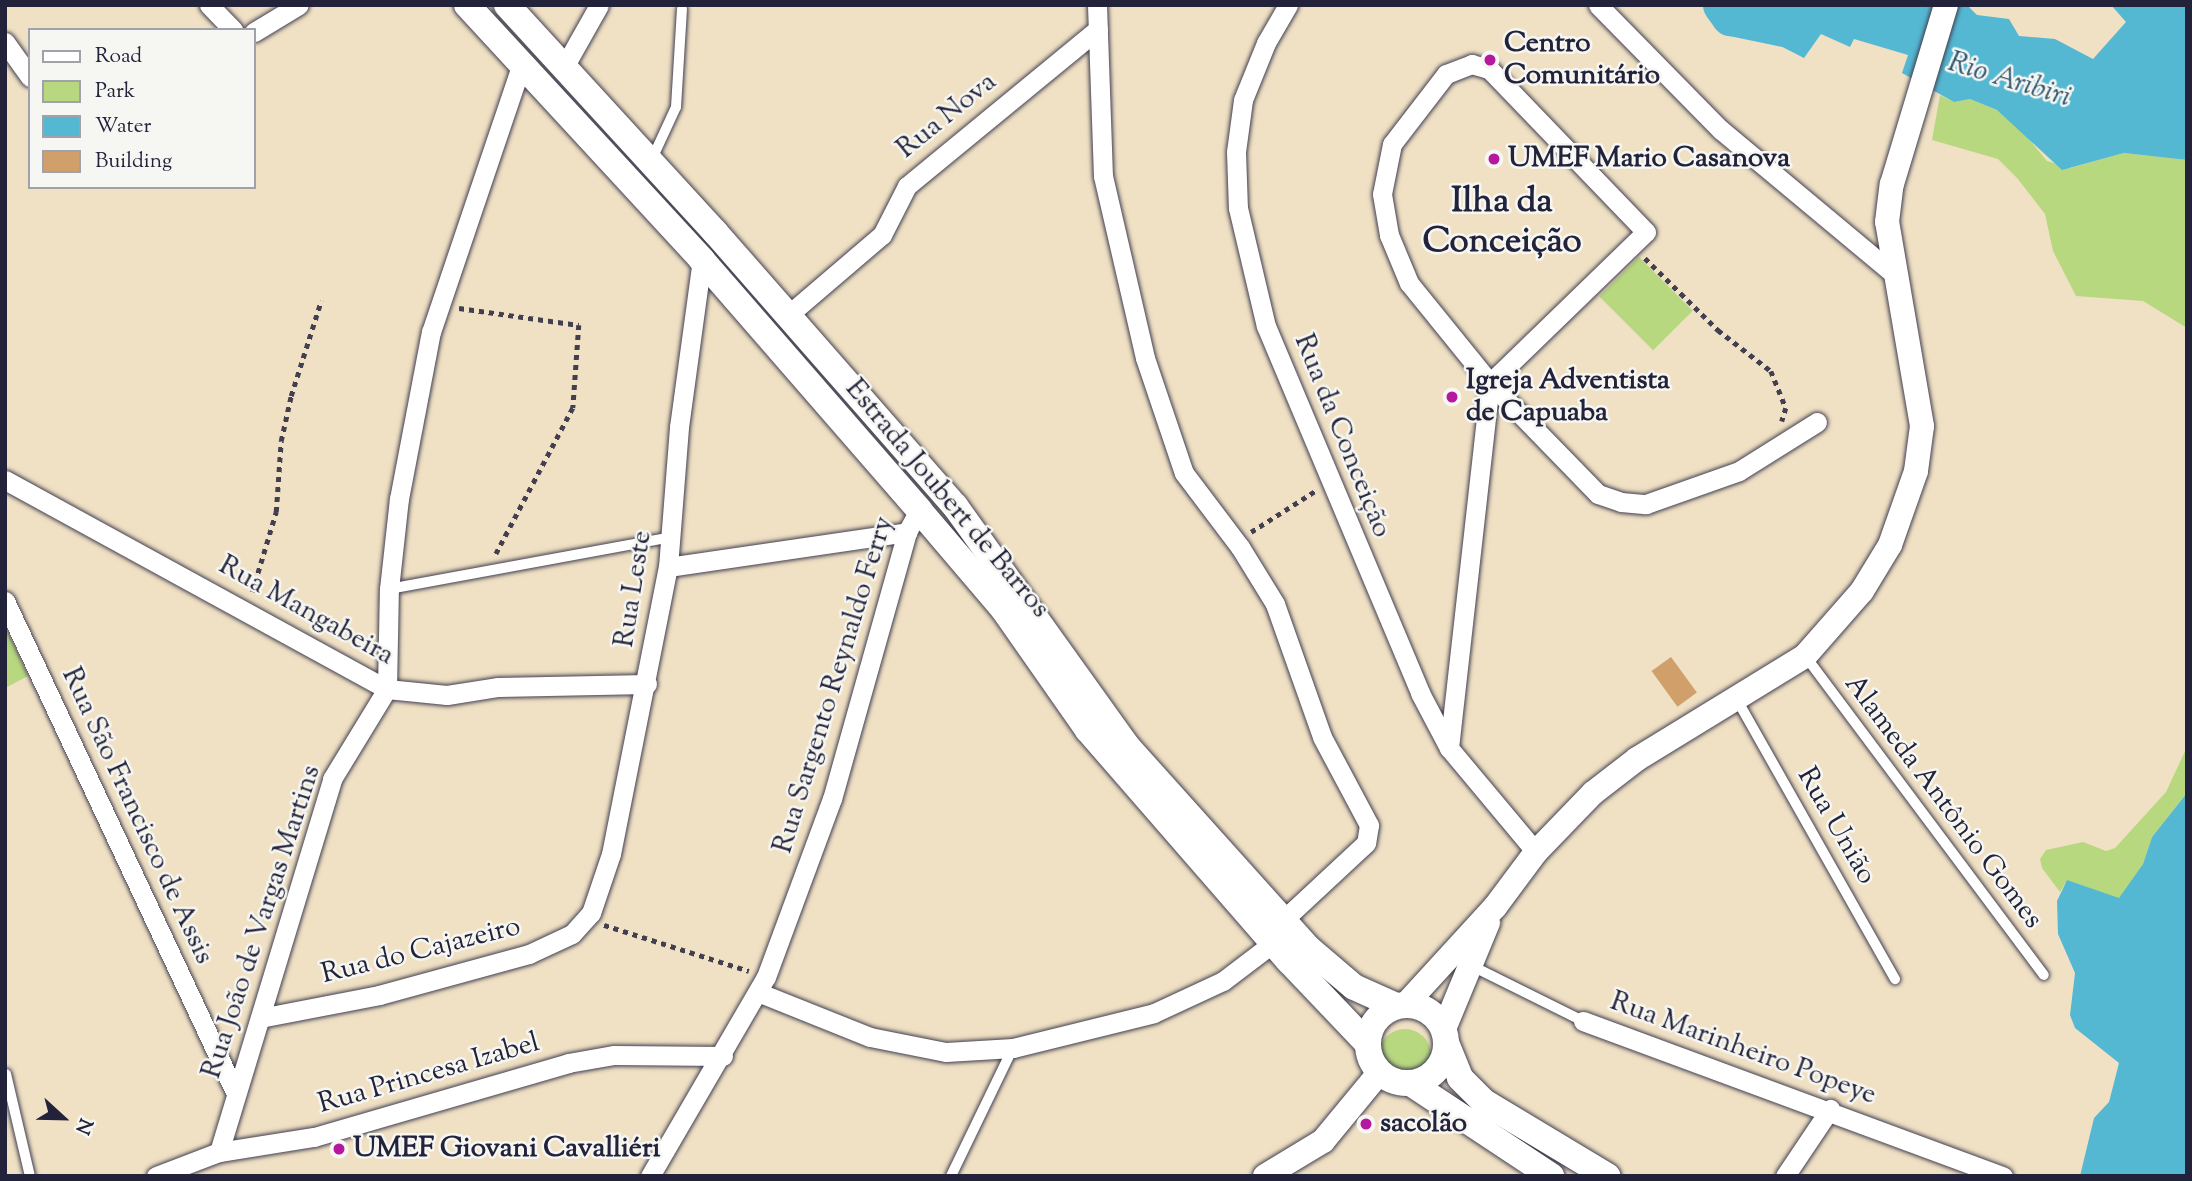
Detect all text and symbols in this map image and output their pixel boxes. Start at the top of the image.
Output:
place label: Centro Comunitário [1504,27,1660,93]
legend [28,28,256,189]
text: Road [95,42,142,72]
water label: Rio Aribiri [1943,45,2075,117]
marker: Centro Comunitário [1482,52,1498,68]
street label: Rua Nova [890,66,1004,166]
text: Park [95,77,135,107]
text: Water [95,112,151,142]
place label: UMEF Mario Casanova [1508,142,1790,176]
text: Building [95,147,172,177]
marker: UMEF Mario Casanova [1486,151,1502,167]
district label: Ilha da Conceição [1422,182,1582,264]
street label: Rua da Conceição [1286,329,1398,543]
place label: Igreja Adventista de Capuaba [1466,364,1670,430]
street label: Estrada Joubert de Barros [837,373,1057,625]
marker: Igreja Adventista de Capuaba [1444,389,1460,405]
street label: Rua Sargento Reynaldo Ferry [767,513,901,857]
street label: Rua Leste [608,528,660,650]
street label: Rua Mangabeira [213,549,399,673]
street label: Rua São Francisco de Assis [53,662,221,970]
street label: Alameda Antônio Gomes [1837,669,2049,935]
street label: Rua João de Vargas Martins [195,761,329,1083]
street label: Rua União [1789,762,1883,890]
street label: Rua do Cajazeiro [318,910,524,992]
street label: Rua Marinheiro Popeye [1605,985,1881,1113]
street label: Rua Princesa Izabel [315,1026,543,1122]
north arrow [28,1083,98,1153]
place label: sacolão [1380,1107,1467,1141]
text: N [68,1114,98,1138]
marker: sacolão [1358,1116,1374,1132]
place label: UMEF Giovani Cavalliéri [353,1132,660,1166]
marker: UMEF Giovani Cavalliéri [331,1141,347,1157]

